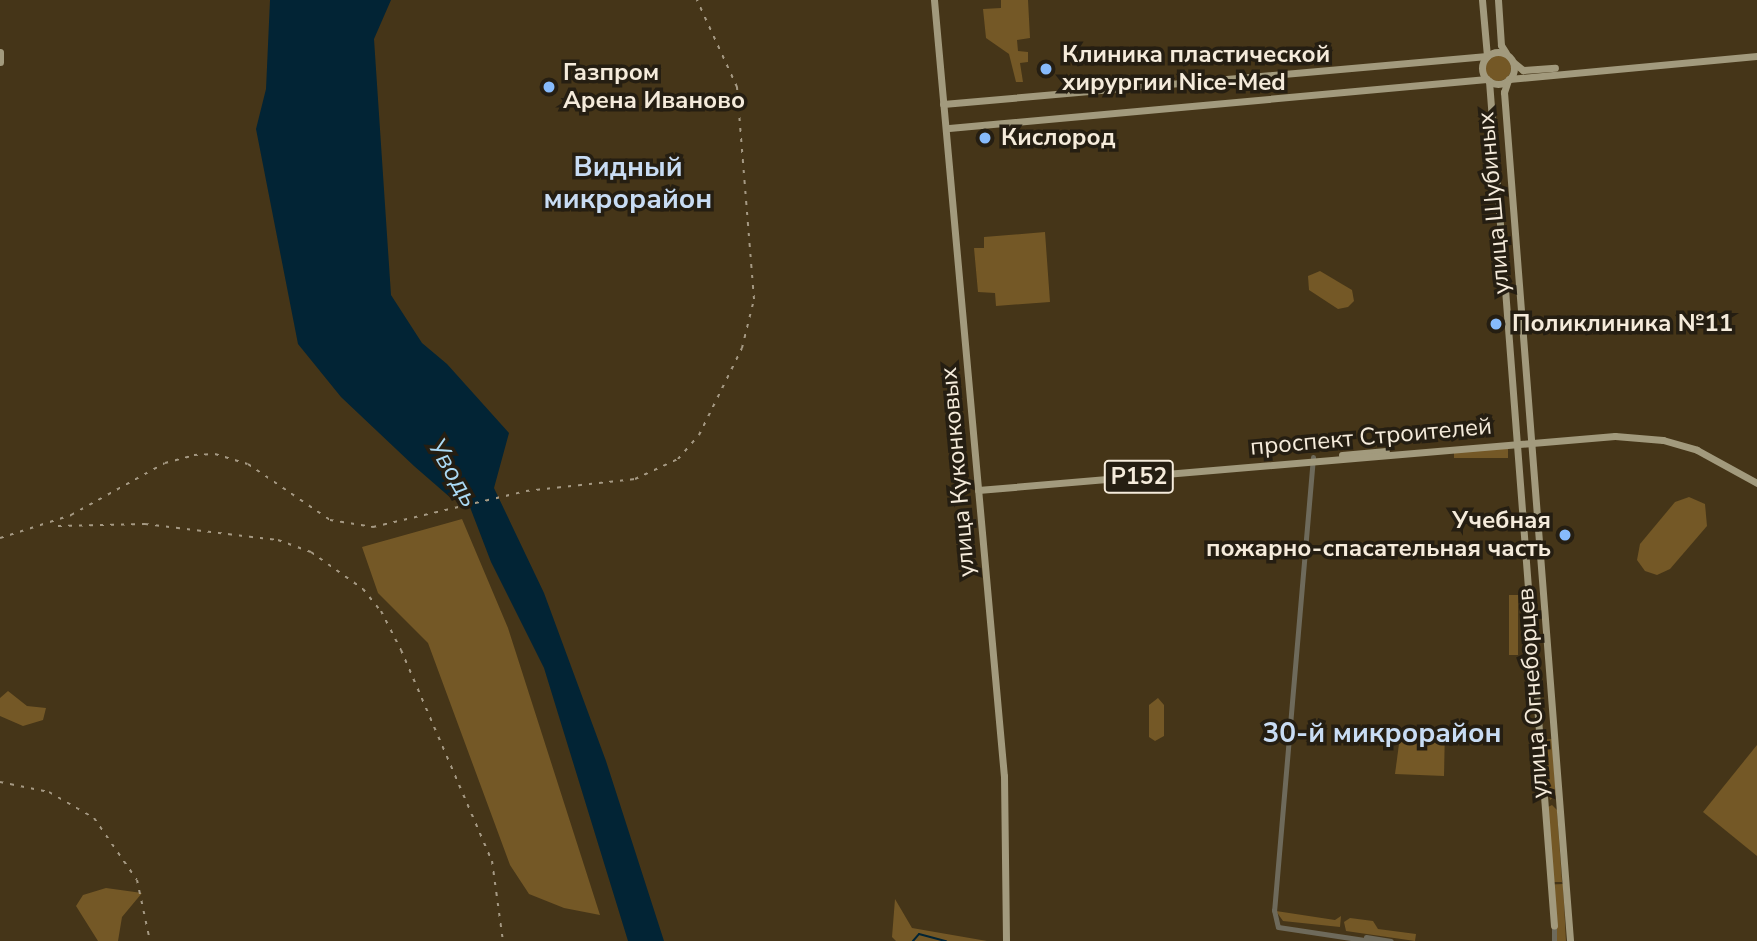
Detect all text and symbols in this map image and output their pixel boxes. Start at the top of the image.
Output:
place label: Клиника пластической хирургии Nice-Med [1062,41,1330,97]
place label: Газпром Арена Иваново [563,59,745,115]
marker: Клиника пластической хирургии Nice-Med [1036,59,1056,79]
marker: Газпром Арена Иваново [541,79,557,95]
street label: улица Шубиных [1472,111,1516,295]
place label: Кислород [1001,124,1116,152]
marker: Кислород [975,128,995,148]
district label: Видный микрорайон [544,150,712,216]
place label: Поликлиника №11 [1512,310,1733,338]
marker: Поликлиника №11 [1486,314,1506,334]
street label: улица Куконковых [934,366,982,578]
street label: проспект Строителей [1249,412,1493,462]
water label: Уводь [421,433,485,513]
road number: Р152 [1102,457,1176,496]
place label: Учебная пожарно-спасательная часть [1206,507,1551,563]
marker: Учебная пожарно-спасательная часть [1557,527,1573,543]
street label: улица Огнеборцев [1511,587,1555,799]
district label: 30-й микрорайон [1262,716,1502,750]

